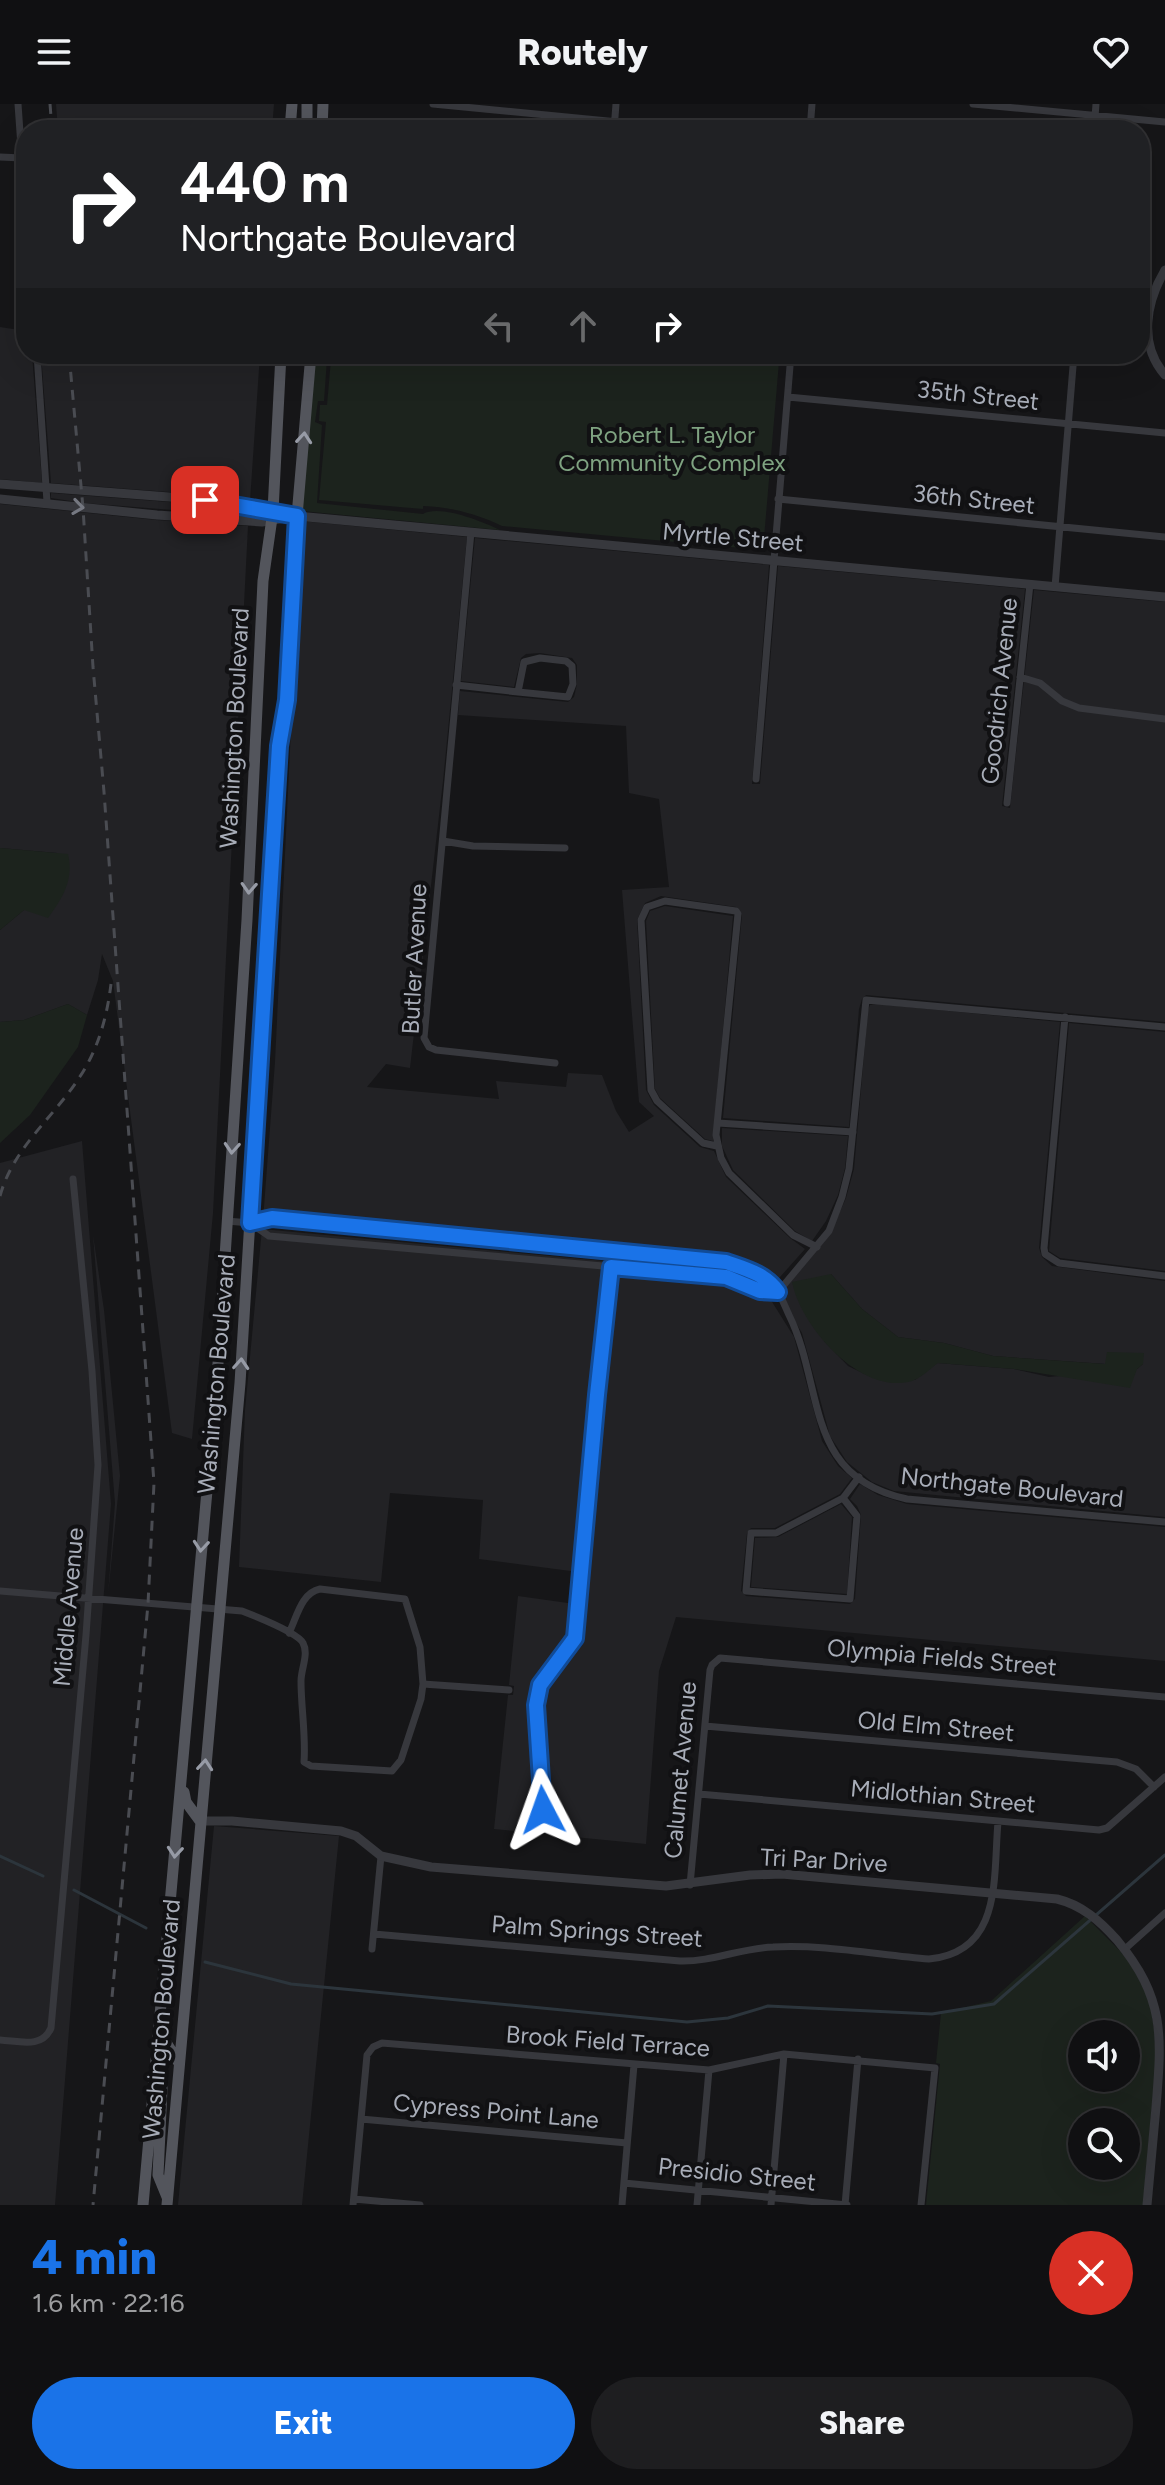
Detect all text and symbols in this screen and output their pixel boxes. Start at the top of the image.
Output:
icon: menu [32,30,76,74]
icon: heart [1089,30,1133,74]
text: Routely [517,31,648,74]
text: 440 m [180,149,349,216]
icon: right [48,152,152,256]
text: Northgate Boulevard [180,217,516,260]
icon: left [477,304,521,348]
icon: ahead [561,304,605,348]
icon: right [645,304,689,348]
street label: 35th Street [916,374,1040,416]
park label: Robert L. Taylor Community Complex [558,420,786,477]
one-way arrow [295,431,312,444]
pin [171,466,239,534]
icon: arrive [183,478,227,522]
street label: 36th Street [912,478,1036,520]
one-way arrow [71,498,84,515]
street label: Myrtle Street [661,516,805,558]
street label: Goodrich Avenue [975,596,1023,786]
street label: Washington Boulevard [213,607,255,849]
one-way arrow [240,882,257,895]
street label: Butler Avenue [396,883,432,1035]
one-way arrow [224,1142,241,1155]
street label: Washington Boulevard [191,1253,241,1495]
one-way arrow [232,1357,249,1370]
street label: Northgate Boulevard [899,1461,1125,1513]
street label: Middle Avenue [47,1526,89,1688]
one-way arrow [193,1540,210,1553]
street label: Olympia Fields Street [826,1633,1058,1681]
street label: Calumet Avenue [658,1680,702,1860]
street label: Old Elm Street [857,1705,1015,1747]
one-way arrow [196,1758,213,1771]
position arrow [501,1768,585,1852]
street label: Midlothian Street [849,1773,1037,1819]
street label: Tri Par Drive [760,1842,888,1878]
one-way arrow [166,1846,183,1859]
street label: Washington Boulevard [136,1898,186,2140]
street label: Palm Springs Street [490,1909,704,1953]
street label: Brook Field Terrace [505,2019,711,2063]
map controls [1068,2020,1140,2180]
button: sound [1068,2020,1140,2092]
street label: Cypress Point Lane [392,2088,600,2134]
button: search [1068,2108,1140,2180]
street label: Presidio Street [657,2151,817,2197]
text: 4 min [32,2228,157,2286]
button: close [1049,2231,1133,2315]
text: 1.6 km · 22:16 [32,2287,185,2319]
button: Exit [32,2377,575,2469]
button: Share [591,2377,1133,2469]

